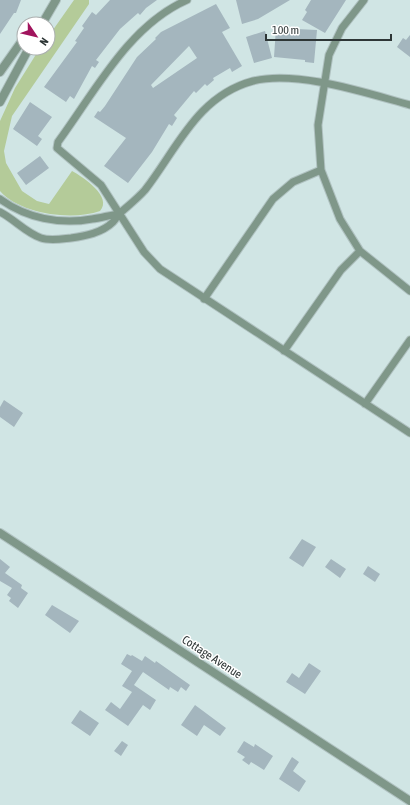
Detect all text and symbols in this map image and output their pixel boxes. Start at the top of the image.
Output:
north arrow [16,16,56,56]
scale bar [266,16,391,42]
text: 100 m [272,23,299,37]
text: N [37,36,51,48]
street label: Cottage Avenue [179,632,245,682]

